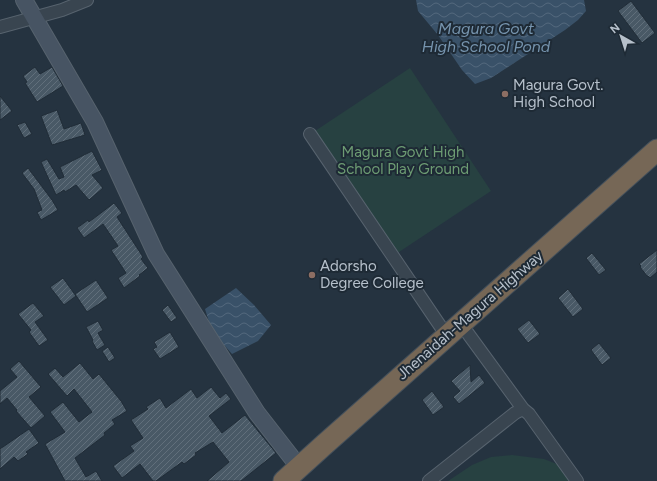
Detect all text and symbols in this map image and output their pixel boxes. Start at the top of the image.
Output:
north arrow [601,16,641,56]
water label: Magura Govt High School Pond [422,19,551,56]
text: N [608,21,622,36]
place label: Magura Govt. High School [513,76,603,111]
marker: Magura Govt. High School [500,89,510,99]
park label: Magura Govt High School Play Ground [337,143,469,178]
street label: Jhenaidah-Magura Highway [393,247,547,383]
place label: Adorsho Degree College [320,257,424,292]
marker: Adorsho Degree College [307,270,317,280]

